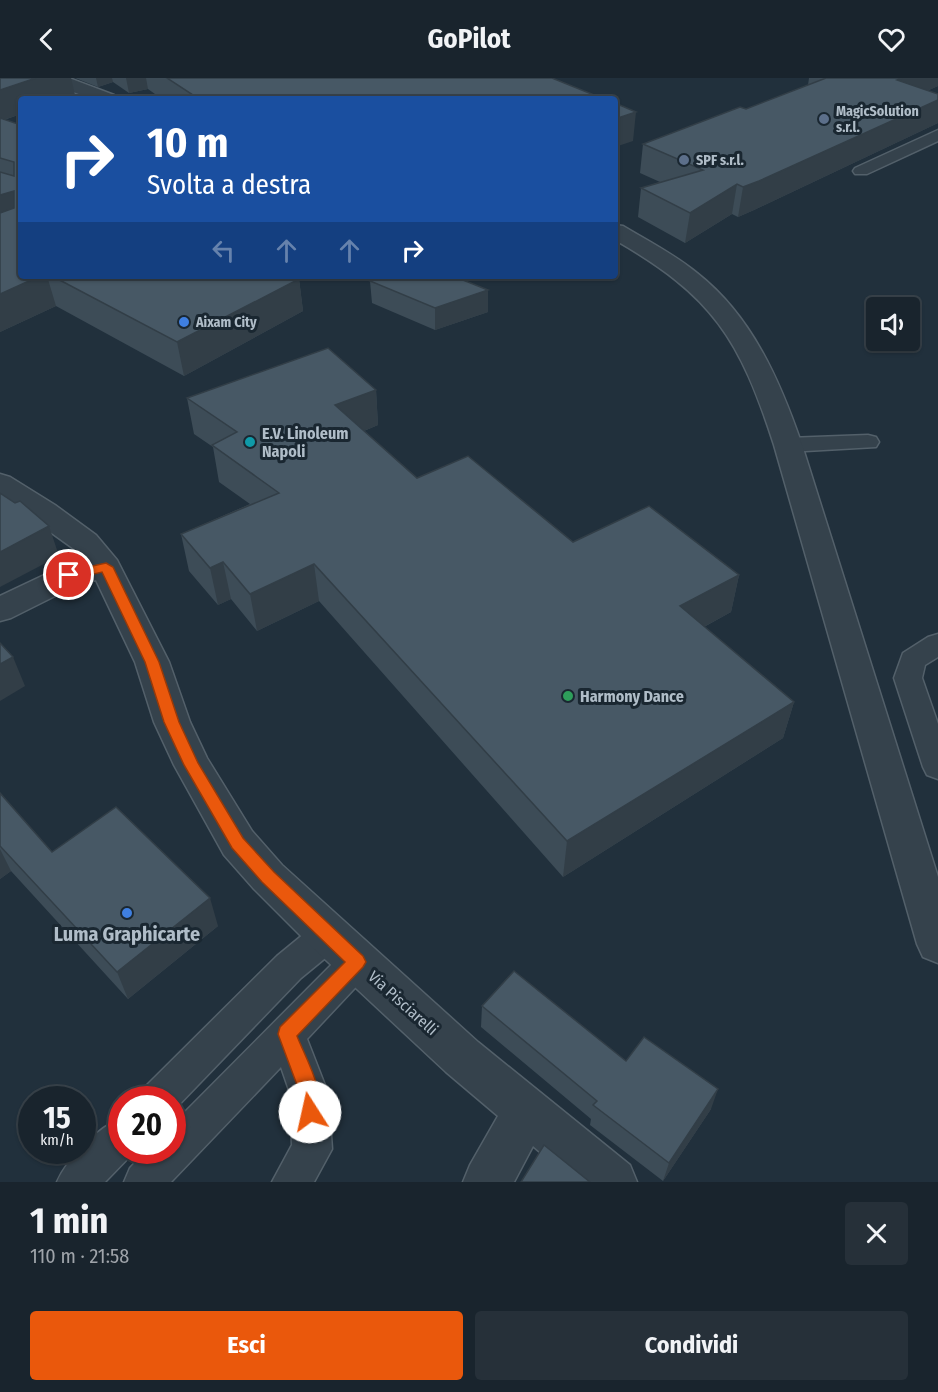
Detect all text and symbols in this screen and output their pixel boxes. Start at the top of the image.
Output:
icon: back [30,23,63,56]
text: GoPilot [427,23,511,55]
icon: heart [875,23,908,56]
place label: MagicSolution s.r.l. [836,103,919,136]
marker: MagicSolution s.r.l. [817,112,831,126]
text: 10 m [147,118,228,168]
icon: right [48,120,126,198]
place label: SPF s.r.l. [696,152,744,169]
marker: SPF s.r.l. [677,153,691,167]
text: Svolta a destra [147,169,311,201]
icon: left [207,234,240,267]
icon: ahead [270,234,303,267]
icon: ahead [333,234,366,267]
icon: right [396,234,429,267]
map controls [866,297,920,351]
button: sound [866,297,920,351]
place label: Aixam City [195,314,257,331]
marker: Aixam City [177,315,191,329]
place label: E.V. Linoleum Napoli [262,424,348,461]
marker: E.V. Linoleum Napoli [243,435,257,449]
pin [43,549,94,600]
icon: arrive [52,558,85,591]
place label: Harmony Dance [580,687,684,706]
marker: Harmony Dance [561,689,575,703]
marker: Luma Graphicarte [120,906,134,920]
place label: Luma Graphicarte [54,922,200,946]
street label: Via Pisciarelli [364,967,442,1039]
position arrow [278,1080,342,1144]
speed limit sign: 20 [108,1086,186,1164]
text: 15 [43,1100,71,1136]
text: km/h [40,1131,74,1149]
text: 1 min [30,1199,108,1243]
button: close [845,1202,908,1265]
text: 110 m · 21:58 [30,1244,129,1268]
button: Esci [30,1311,463,1380]
button: Condividi [475,1311,908,1380]

